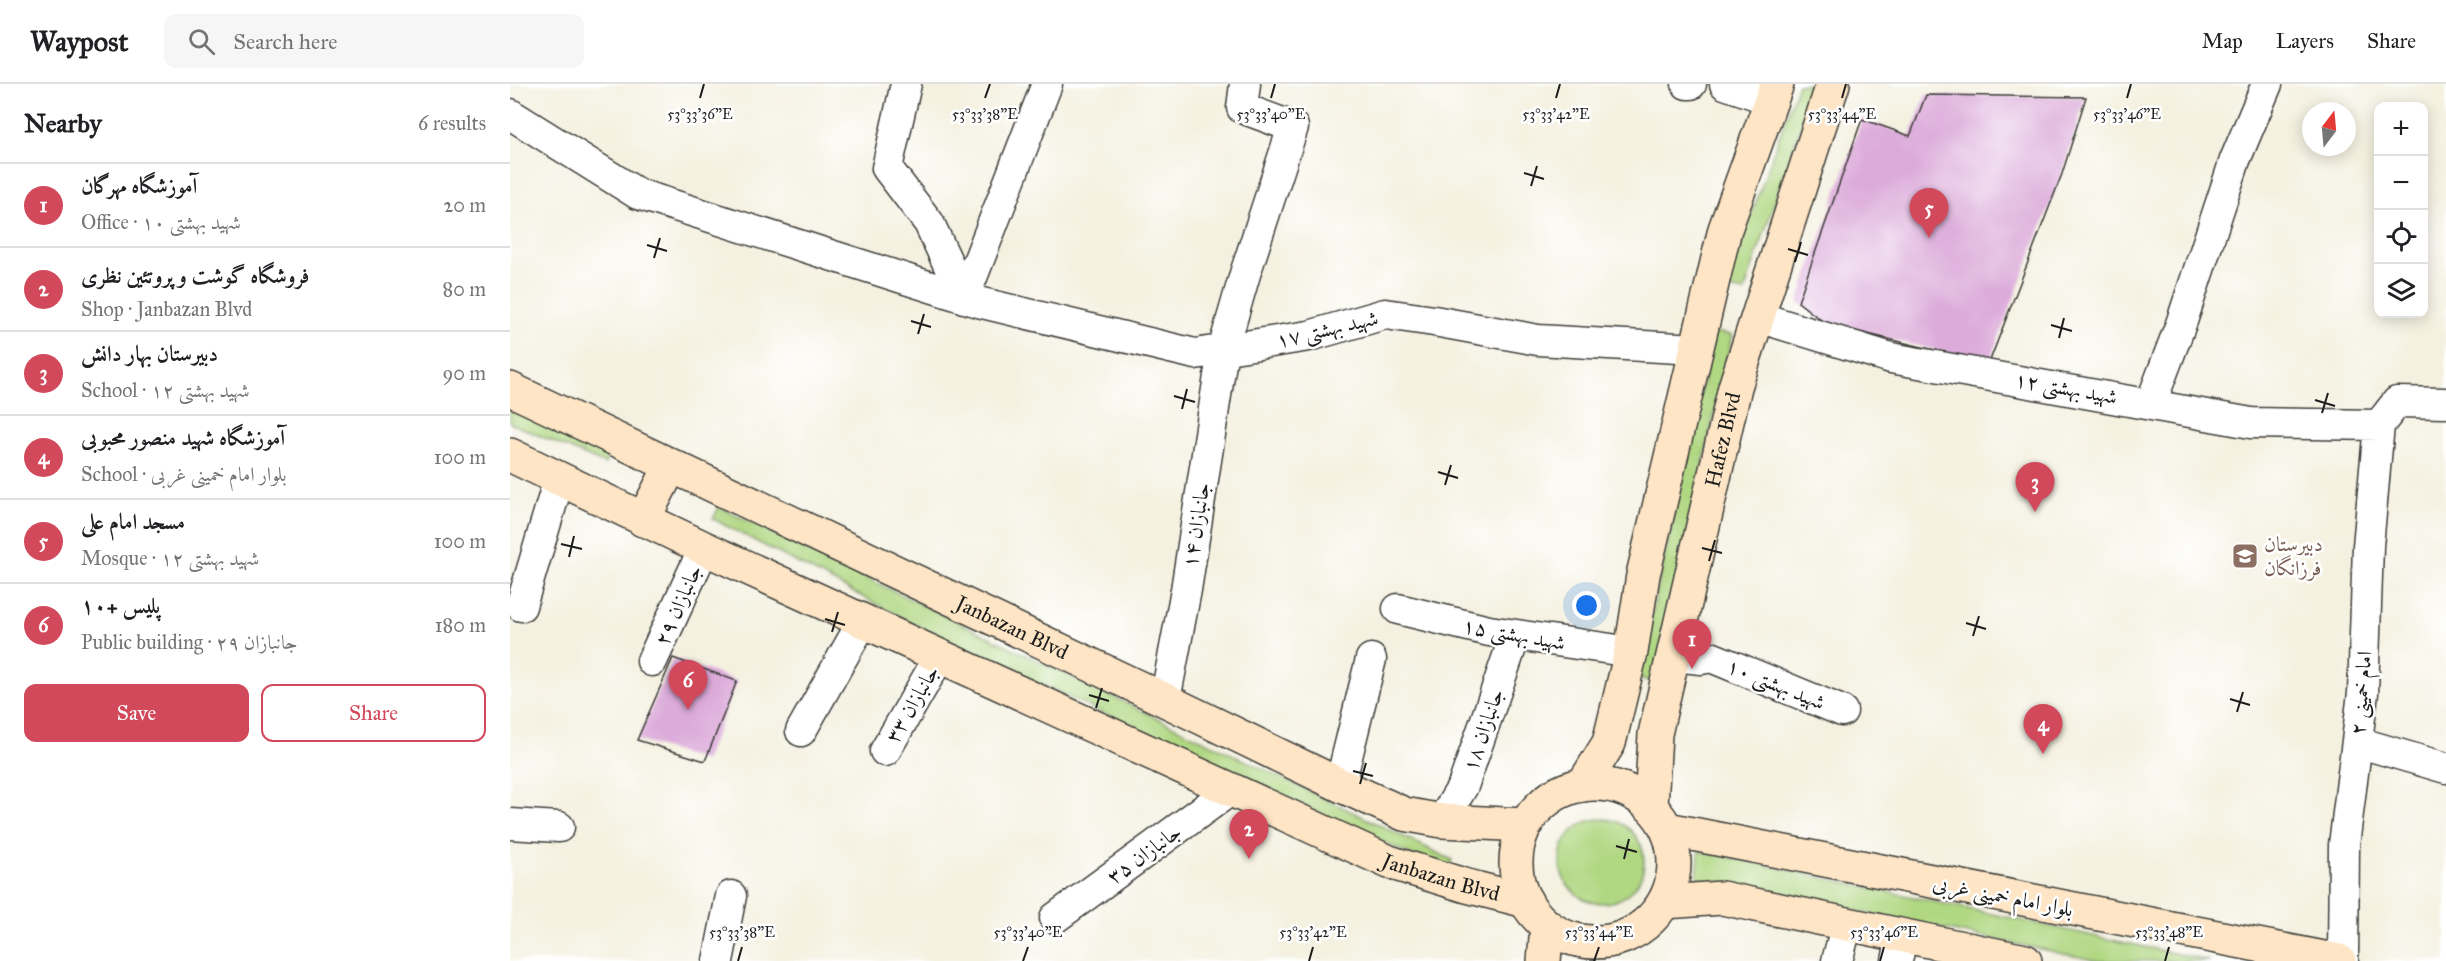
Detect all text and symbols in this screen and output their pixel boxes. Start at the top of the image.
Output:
search box [164,14,584,68]
text: Waypost [30,24,128,59]
icon: search [185,25,218,58]
text: Search here [233,28,337,55]
text: Map [2202,28,2243,54]
text: Layers [2276,28,2334,54]
text: Share [2367,28,2416,54]
north arrow [2302,102,2356,156]
map controls [2374,102,2428,318]
button: + [2374,102,2428,156]
text: 53°33'36"E [667,105,733,123]
text: 53°33'38"E [952,105,1018,123]
text: 53°33'40"E [1237,105,1306,123]
text: 53°33'42"E [1522,105,1590,123]
text: 53°33'44"E [1808,105,1877,123]
text: 53°33'46"E [2093,105,2161,123]
text: Nearby [24,107,102,139]
text: 6 results [418,111,486,135]
button: − [2374,156,2428,210]
text: آموزشگاه مهرگان [81,172,197,199]
pin: 5 [1910,188,1948,238]
text: 1 [40,193,47,217]
text: 20 m [443,193,486,217]
text: Office · شهید بهشتی ۱۰ [81,210,241,234]
button: locate [2374,210,2428,264]
text: فروشگاه گوشت و پروتئین نظری [81,262,310,289]
button: layers [2374,264,2428,318]
text: 2 [39,277,48,301]
text: 80 m [443,277,486,301]
text: Shop · Janbazan Blvd [81,297,252,321]
street label: شهید بهشتی ۱۷ [1273,305,1381,355]
text: دبیرستان بهار دانش [81,340,218,367]
text: 3 [40,361,48,385]
text: 90 m [443,361,486,385]
street label: شهید بهشتی ۱۲ [2012,366,2119,412]
text: School · شهید بهشتی ۱۲ [81,378,250,402]
street label: Hafez Blvd [1699,389,1746,490]
text: آموزشگاه شهید منصور محبوبی [81,424,285,451]
text: 4 [38,445,49,469]
text: 100 m [434,445,486,469]
text: School · بلوار امام خمینی غربی [81,462,286,486]
pin: 3 [2016,462,2054,512]
street label: جانبازان ۱۴ [1176,481,1216,569]
text: مسجد امام علی [81,508,185,535]
text: 5 [39,529,48,553]
text: 100 m [434,529,486,553]
place label: دبیرستان فرزانگان [2264,531,2323,581]
school or university icon: دبیرستان فرزانگان [2230,541,2260,571]
text: Mosque · شهید بهشتی ۱۲ [81,546,259,570]
street label: جانبازان ۲۹ [649,561,707,649]
street label: Janbazan Blvd [950,589,1073,665]
your location [1572,591,1601,620]
text: پلیس +۱۰ [81,592,160,619]
street label: شهید بهشتی ۱۵ [1460,612,1567,658]
text: 6 [38,613,49,637]
text: 180 m [435,613,486,637]
pin: 1 [1672,620,1712,669]
text: Public building · جانبازان ۲۹ [81,630,298,654]
street label: امام خمینی ۲ [2344,650,2383,736]
street label: شهید بهشتی ۱۰ [1722,652,1829,717]
pin: 6 [668,660,708,710]
street label: جانبازان ۳۳ [879,660,945,748]
button: Save [24,684,249,742]
button: Share [261,684,486,742]
street label: جانبازان ۱۸ [1457,685,1509,775]
pin: 4 [2024,704,2062,754]
pin: 2 [1230,810,1268,859]
street label: جانبازان ۳۵ [1102,818,1186,890]
street label: Janbazan Blvd [1376,847,1503,907]
street label: بلوار امام خمینی غربی [1930,870,2075,927]
text: 53°33'38"E [709,923,775,941]
text: 53°33'40"E [994,923,1063,941]
text: 53°33'42"E [1279,923,1347,941]
text: 53°33'44"E [1565,923,1634,941]
text: 53°33'46"E [1850,923,1918,941]
text: 53°33'48"E [2135,923,2203,941]

